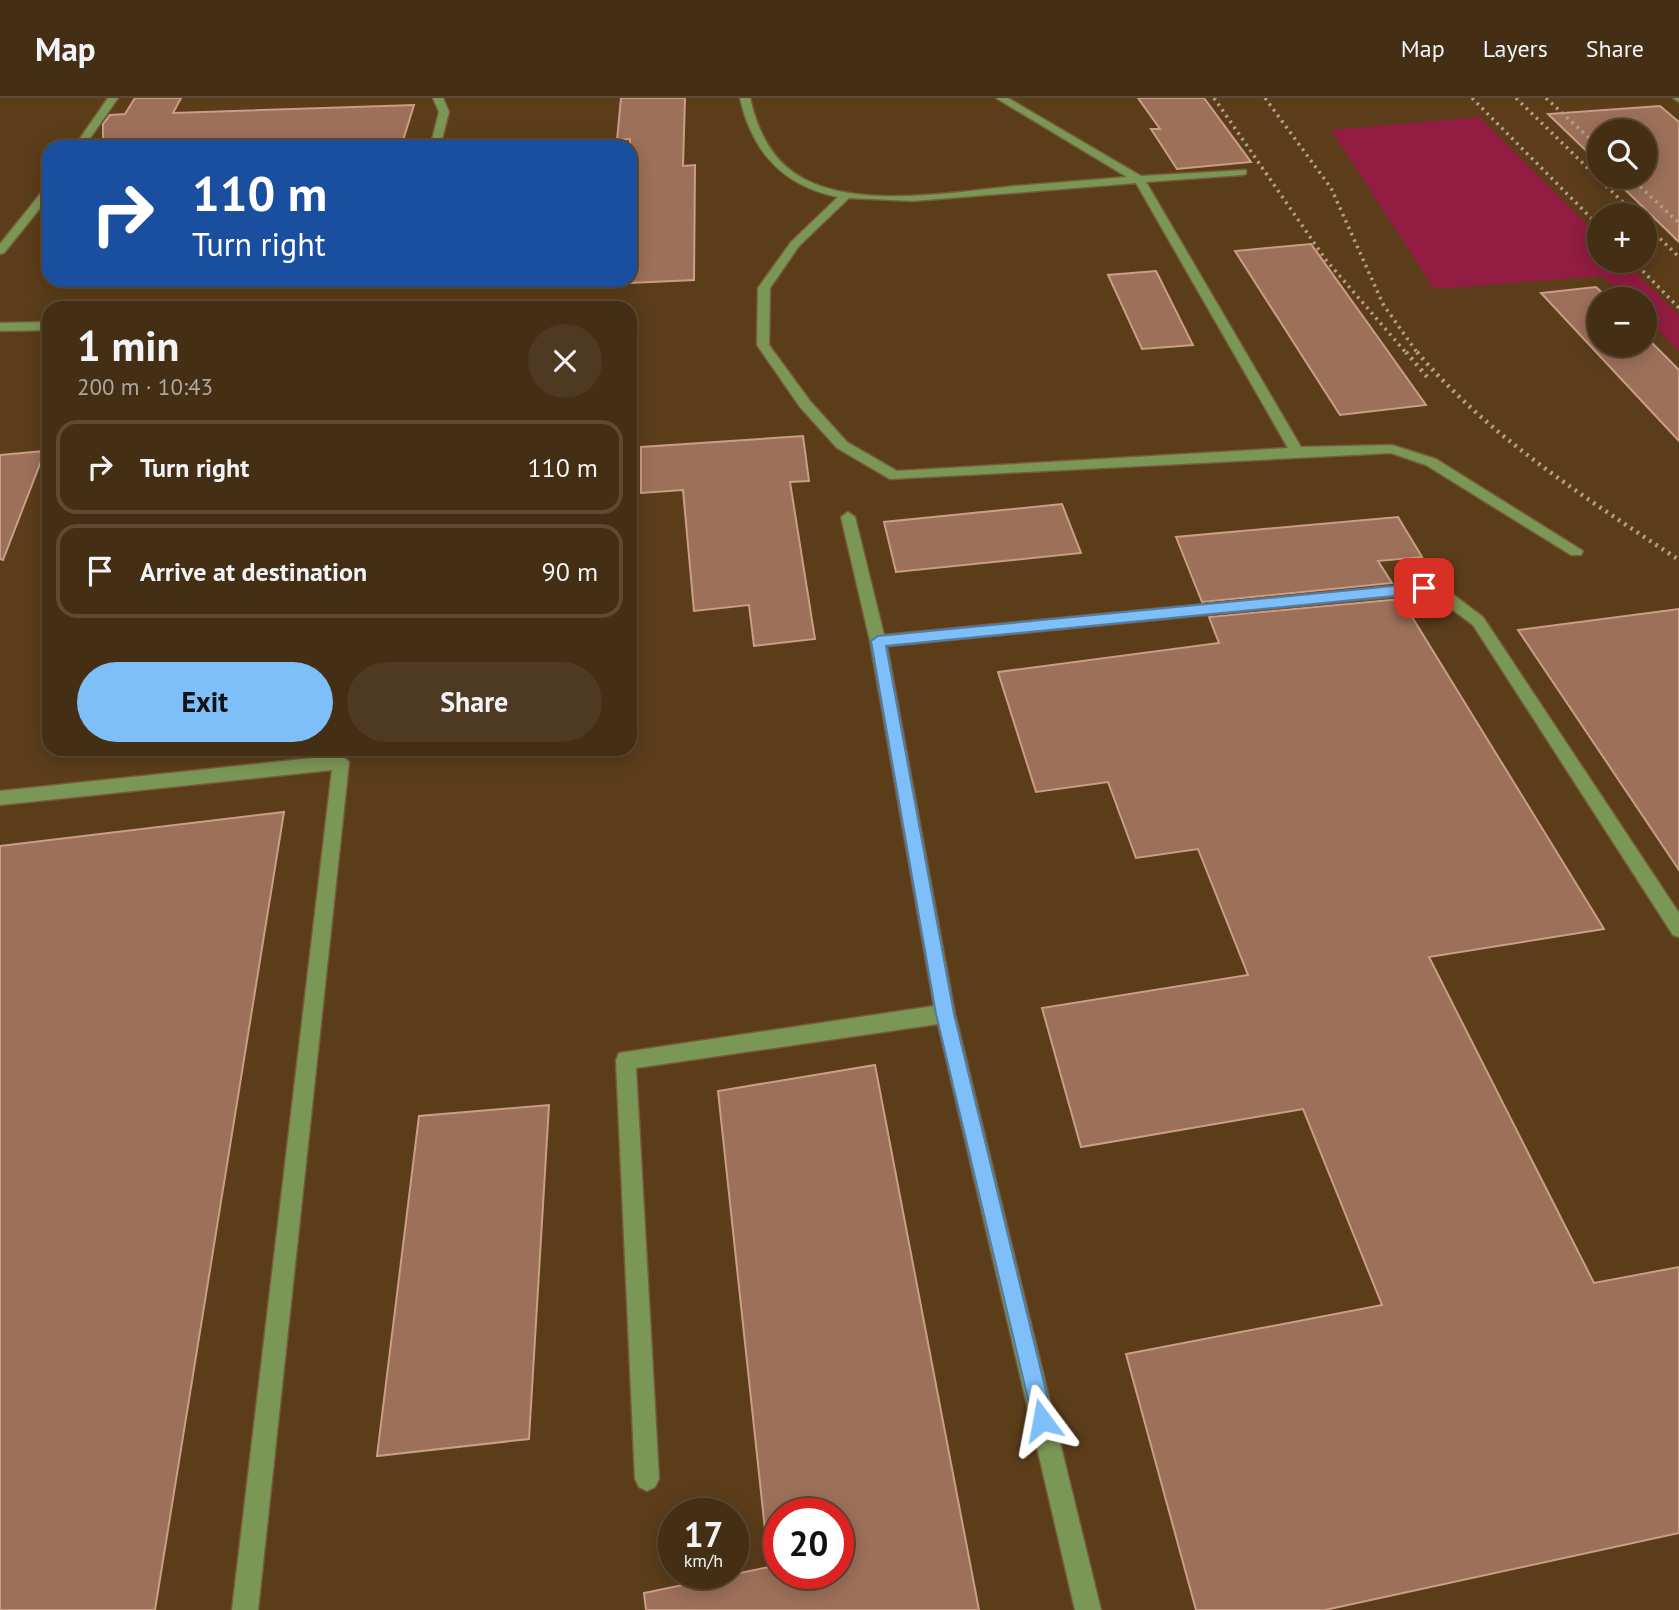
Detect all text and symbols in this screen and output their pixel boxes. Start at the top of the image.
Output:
text: Map [35,27,96,70]
text: Map [1401,33,1445,64]
text: Layers [1483,33,1548,64]
text: Share [1586,33,1644,64]
map controls [1587,119,1657,357]
button: search [1587,119,1657,189]
text: 110 m [192,161,327,225]
icon: right [77,168,168,259]
button: + [1587,203,1657,273]
text: Turn right [192,223,326,265]
button: − [1587,287,1657,357]
text: 1 min [77,318,179,373]
button: close [528,324,602,398]
text: 200 m · 10:43 [77,372,213,401]
icon: right [81,448,119,486]
text: Turn right [140,451,249,484]
text: 110 m [527,451,598,484]
icon: arrive [81,552,119,590]
text: Arrive at destination [140,555,367,588]
text: 90 m [542,555,598,588]
pin [1394,558,1454,618]
icon: arrive [1405,569,1443,607]
button: Exit [77,662,333,742]
button: Share [347,662,602,742]
position arrow [1005,1383,1079,1457]
speed limit sign: 20 [763,1498,854,1589]
text: 17 [684,1511,723,1557]
text: km/h [684,1549,723,1572]

